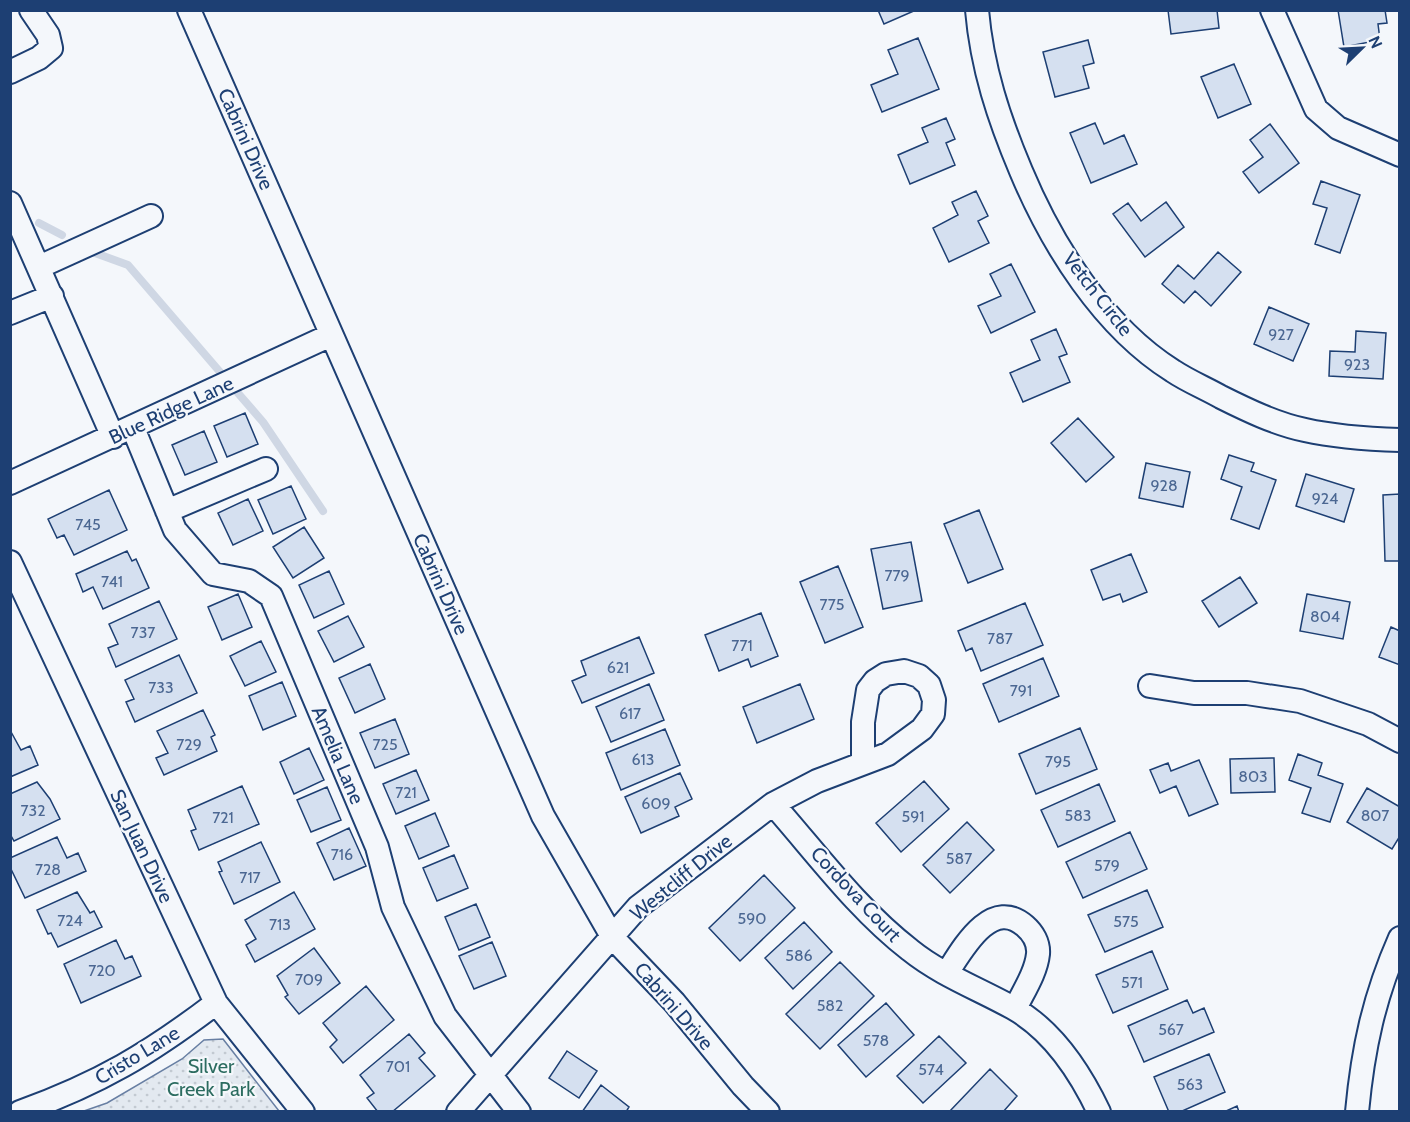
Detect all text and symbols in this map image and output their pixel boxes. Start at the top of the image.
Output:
north arrow [1332,18,1392,78]
text: N [1364,33,1386,51]
street label: Cabrini Drive [213,85,279,193]
street label: Vetch Circle [1058,247,1138,341]
house number: 927 [1268,325,1294,344]
house number: 923 [1344,355,1370,374]
street label: Blue Ridge Lane [105,371,237,449]
house number: 928 [1150,476,1178,495]
house number: 924 [1312,489,1338,508]
house number: 745 [75,515,101,534]
street label: Cabrini Drive [408,530,474,638]
house number: 779 [884,566,910,585]
house number: 741 [101,572,123,591]
house number: 775 [820,595,844,614]
house number: 804 [1310,607,1340,626]
house number: 737 [131,623,155,642]
house number: 787 [987,629,1013,648]
house number: 771 [731,636,753,655]
house number: 621 [607,658,629,677]
house number: 733 [148,678,174,697]
house number: 791 [1010,681,1032,700]
street label: Amelia Lane [307,702,369,808]
house number: 617 [619,704,641,723]
house number: 729 [176,735,202,754]
house number: 725 [372,735,398,754]
house number: 613 [632,750,654,769]
house number: 795 [1045,752,1071,771]
house number: 803 [1238,767,1268,786]
house number: 721 [395,783,417,802]
street label: San Juan Drive [105,785,179,907]
house number: 609 [641,794,671,813]
house number: 732 [20,801,46,820]
house number: 583 [1064,806,1092,825]
house number: 807 [1361,806,1389,825]
house number: 591 [902,807,924,826]
house number: 721 [212,808,234,827]
street label: Westcliff Drive [625,829,737,925]
street label: Cordova Court [806,841,906,947]
house number: 716 [331,845,353,864]
house number: 587 [946,849,972,868]
house number: 579 [1094,856,1120,875]
house number: 728 [35,860,61,879]
house number: 717 [239,868,261,887]
house number: 590 [738,909,766,928]
house number: 724 [57,911,83,930]
house number: 575 [1113,912,1139,931]
house number: 713 [269,915,291,934]
house number: 586 [785,946,813,965]
street label: Cabrini Drive [629,957,719,1055]
house number: 720 [88,961,116,980]
house number: 709 [295,970,323,989]
house number: 571 [1121,973,1143,992]
house number: 582 [817,996,843,1015]
street label: Cristo Lane [90,1020,184,1090]
house number: 567 [1158,1020,1184,1039]
house number: 578 [863,1031,889,1050]
park label: Silver Creek Park [167,1054,255,1101]
house number: 701 [386,1057,410,1076]
house number: 574 [918,1060,944,1079]
house number: 563 [1177,1075,1203,1094]

